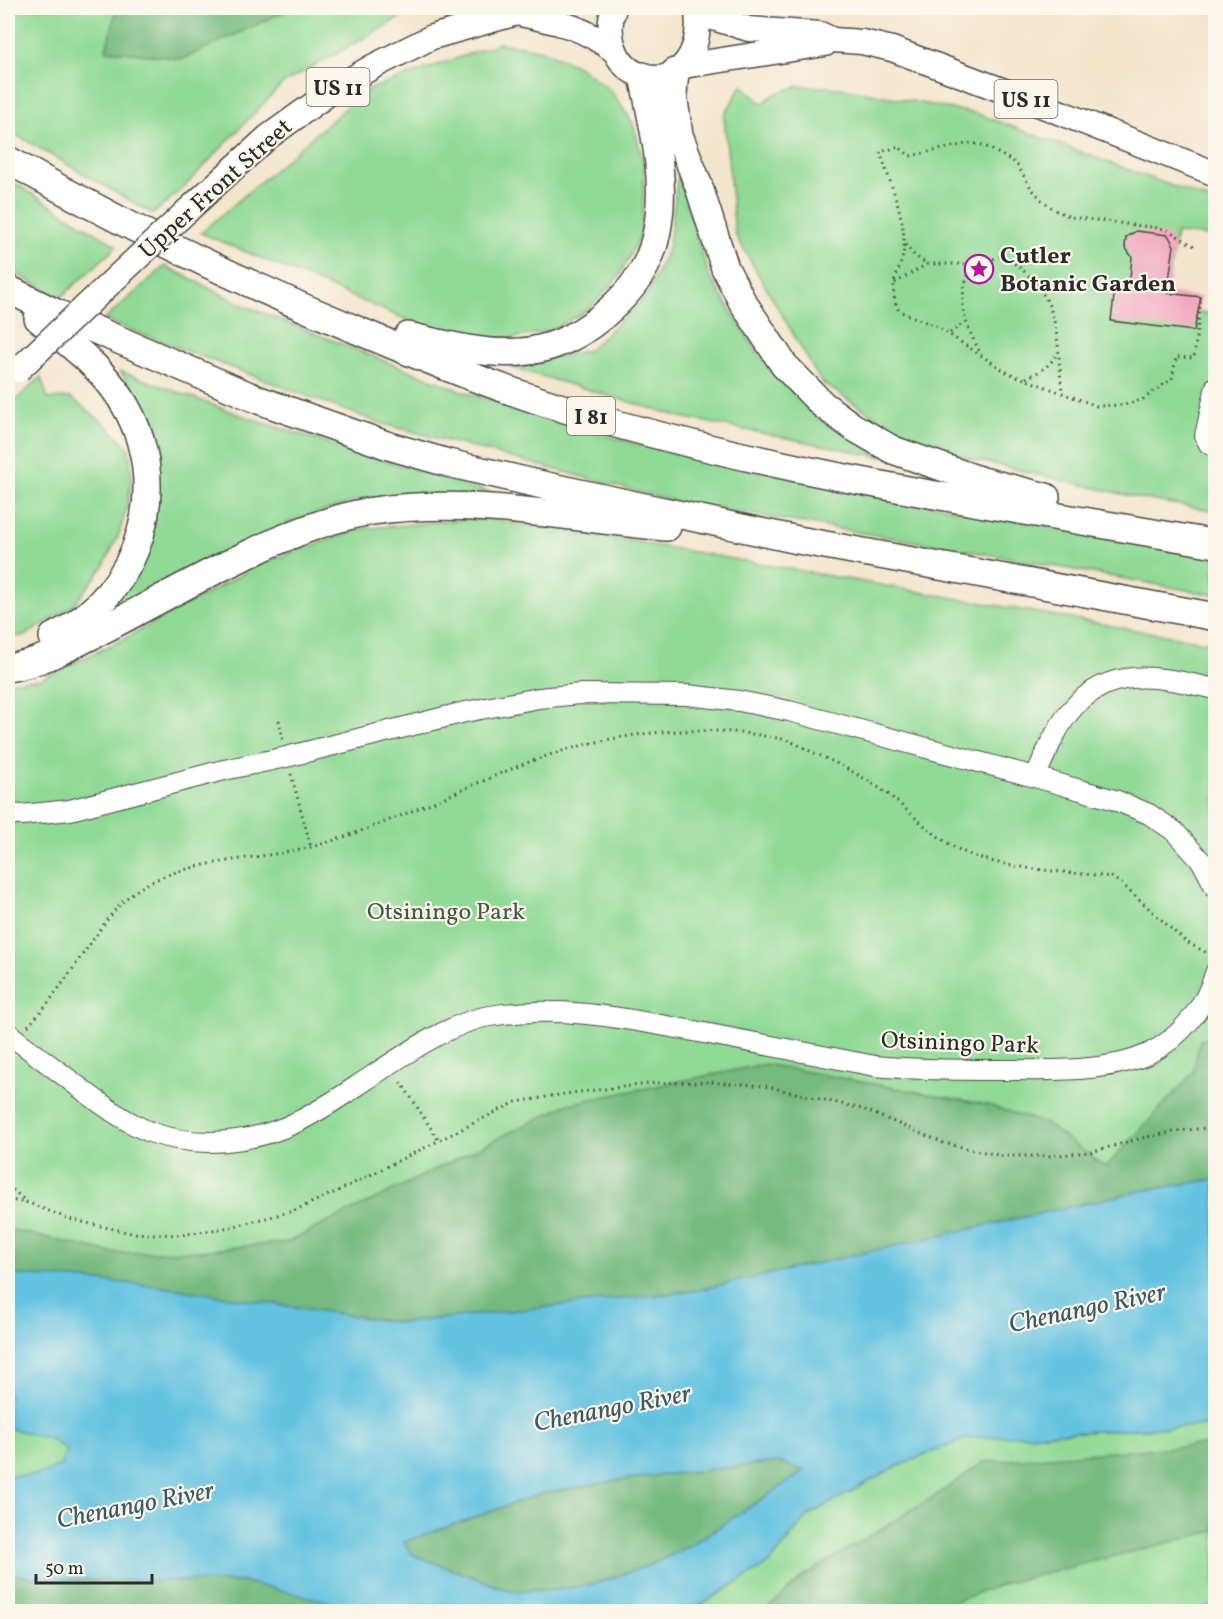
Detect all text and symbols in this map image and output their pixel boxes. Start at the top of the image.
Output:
road number: US 11 [306,68,370,106]
road number: US 11 [994,80,1058,118]
street label: Upper Front Street [132,111,301,268]
place label: Cutler Botanic Garden [1000,240,1176,302]
place icon: Cutler Botanic Garden [963,253,995,285]
road number: I 81 [567,397,615,435]
park label: Otsiningo Park [367,896,525,930]
street label: Otsiningo Park [880,1024,1040,1064]
water label: Chenango River [1005,1275,1170,1343]
water label: Chenango River [530,1376,695,1442]
water label: Chenango River [53,1473,218,1539]
scale bar [36,1547,152,1585]
text: 50 m [45,1557,84,1582]

